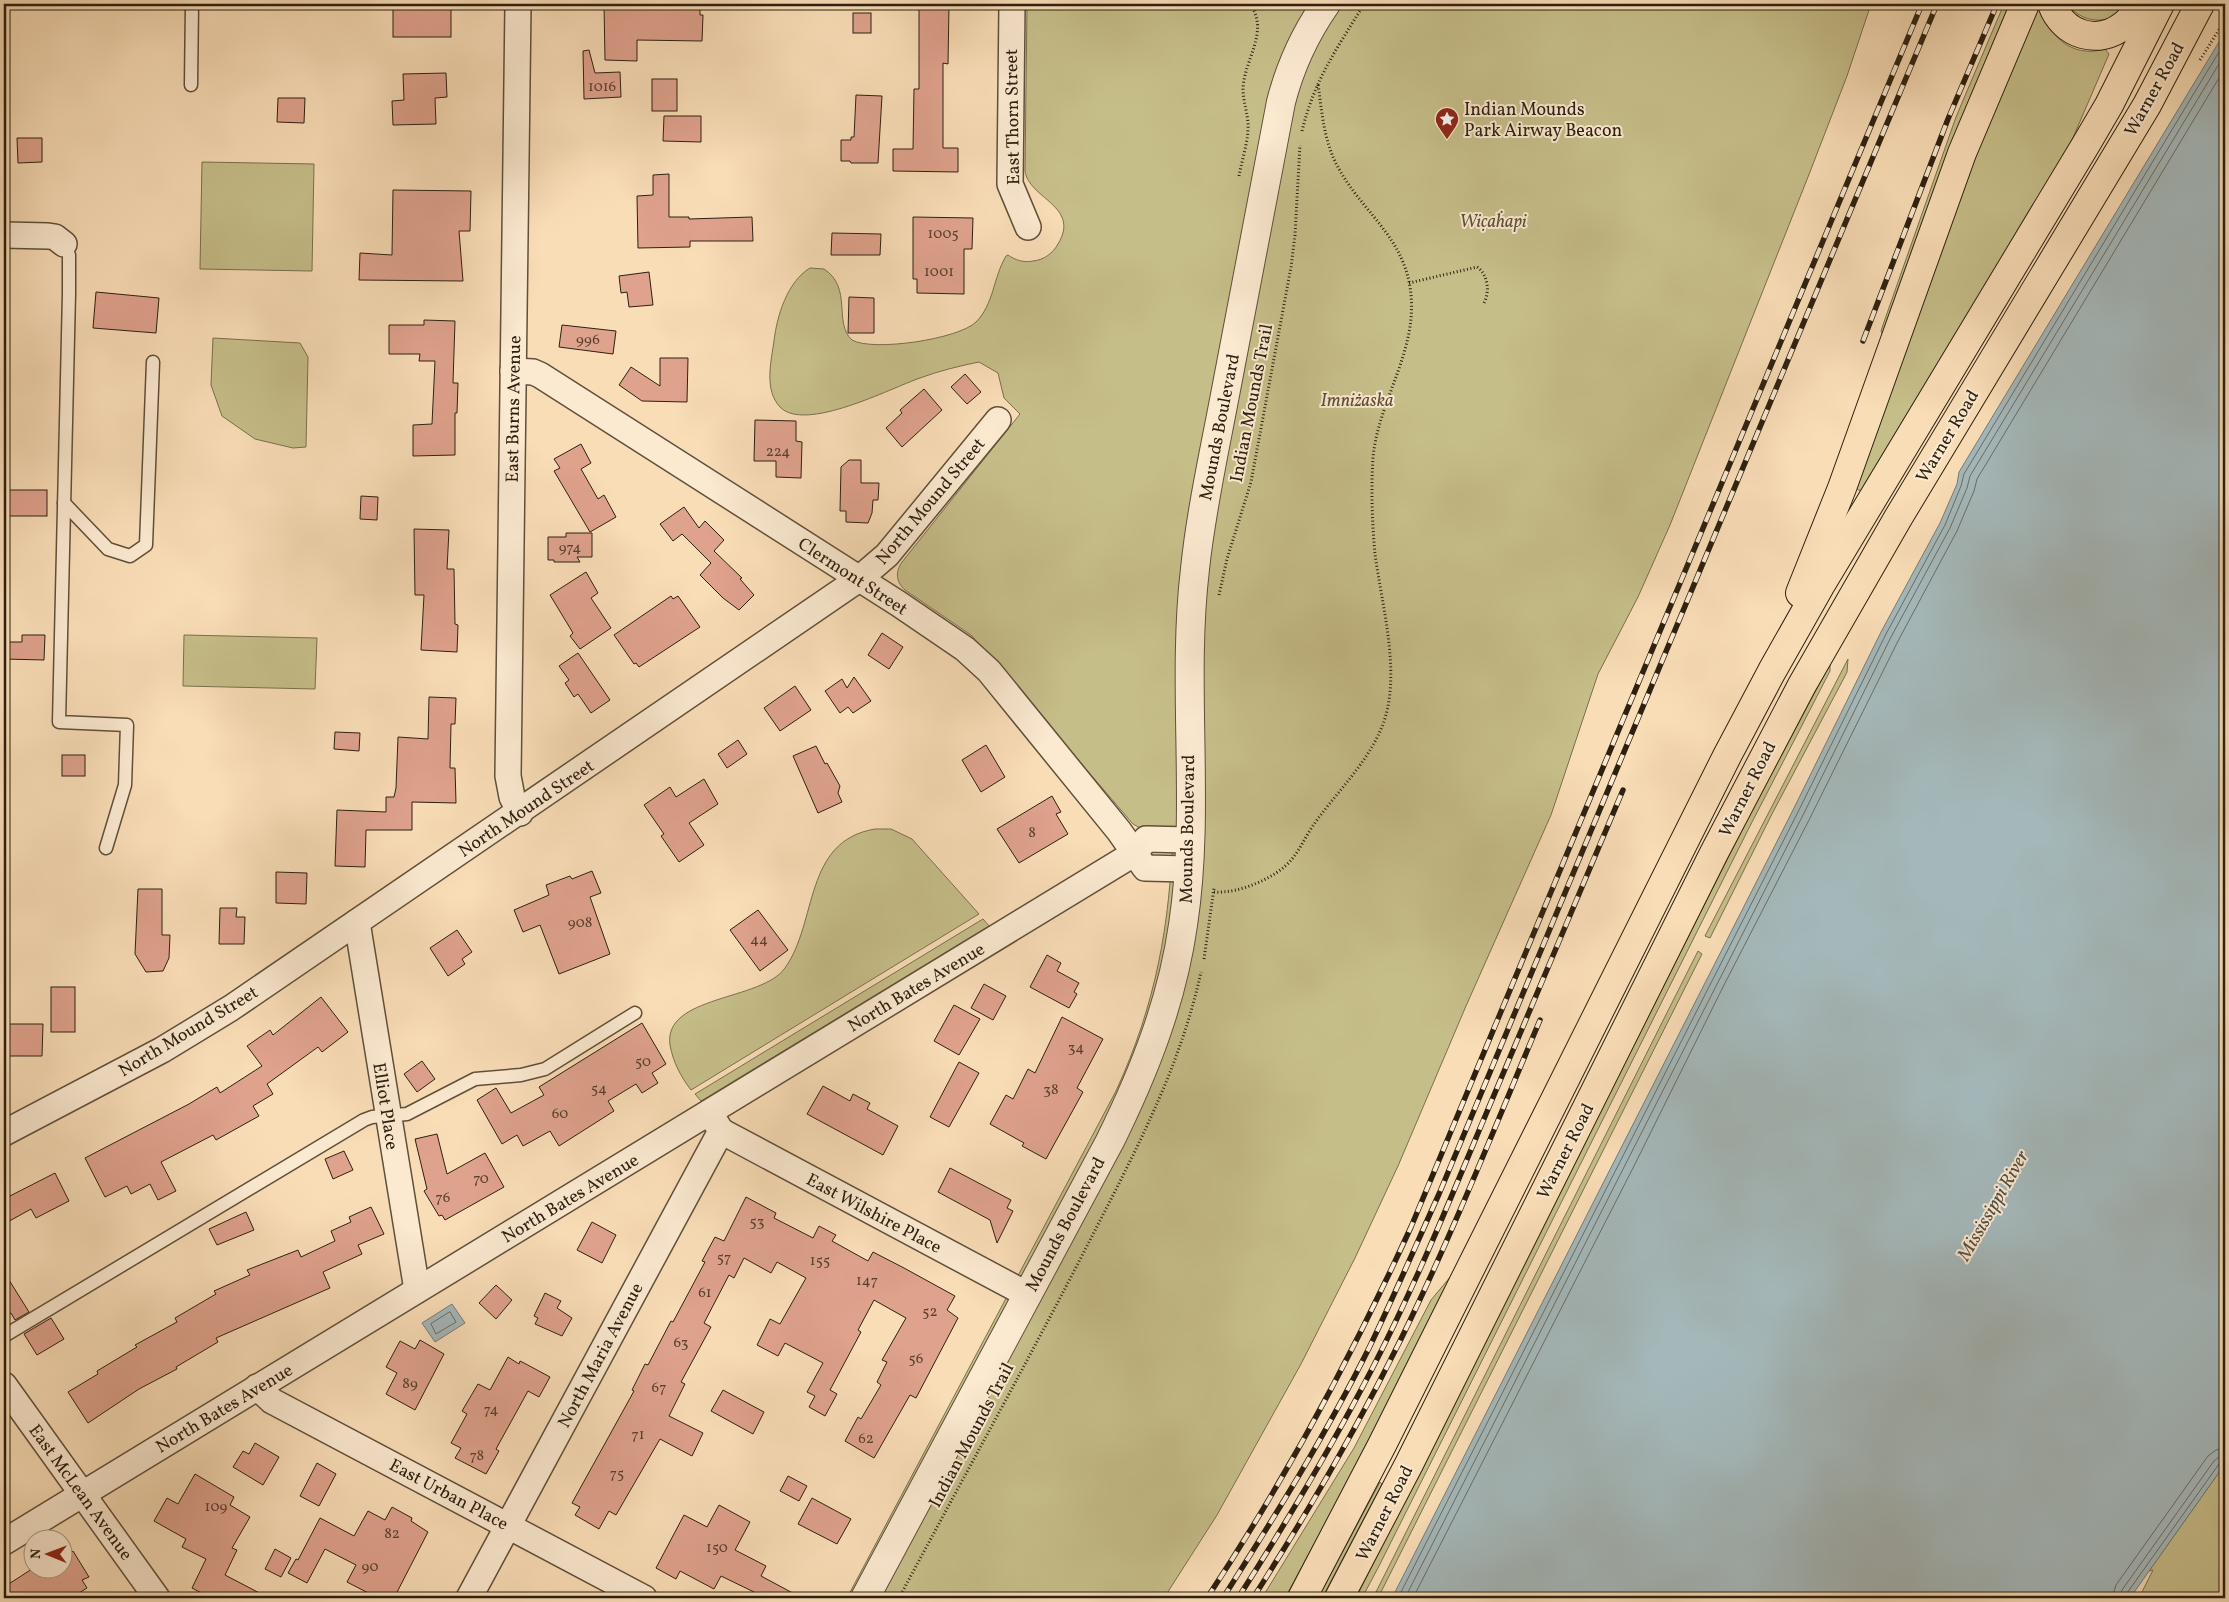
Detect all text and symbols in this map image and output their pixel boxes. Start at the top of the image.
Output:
street label: Warner Road [2119,38,2192,141]
street label: East Thorn Street [1000,49,1027,185]
house number: 1016 [588,77,616,98]
place label: Indian Mounds Park Airway Beacon [1464,98,1622,144]
place icon: Indian Mounds Park Airway Beacon [1434,106,1460,140]
park label: Wic̣aḣapi [1460,210,1527,235]
house number: 1005 [927,224,959,245]
house number: 1001 [924,262,954,283]
street label: Indian Mounds Trail [1225,322,1280,485]
house number: 996 [576,330,600,351]
street label: East Burns Avenue [501,335,528,483]
street label: Mounds Boulevard [1194,352,1247,503]
street label: Warner Road [1911,386,1986,488]
park label: Imniżaska [1320,389,1394,414]
street label: North Mound Street [870,433,992,571]
house number: 224 [766,442,790,463]
street label: Clermont Street [792,532,912,622]
house number: 974 [559,538,581,559]
street label: Warner Road [1714,738,1783,842]
street label: North Mound Street [454,754,600,864]
street label: Mounds Boulevard [1175,754,1202,904]
house number: 8 [1028,823,1036,844]
house number: 908 [568,913,592,934]
house number: 44 [750,930,768,951]
street label: North Bates Avenue [844,937,990,1039]
street label: North Mound Street [114,981,263,1084]
house number: 34 [1068,1038,1084,1059]
house number: 50 [635,1052,651,1073]
street label: Elliot Place [365,1061,404,1152]
house number: 54 [591,1079,607,1100]
house number: 38 [1043,1080,1059,1101]
street label: Warner Road [1532,1100,1601,1204]
house number: 60 [552,1104,568,1125]
water label: Mississippi River [1951,1145,2036,1267]
street label: North Bates Avenue [498,1148,644,1250]
street label: Mounds Boulevard [1020,1153,1112,1296]
street label: East Wilshire Place [801,1168,945,1261]
house number: 70 [473,1169,489,1190]
house number: 76 [436,1188,450,1209]
house number: 53 [750,1212,764,1233]
house number: 57 [717,1248,731,1269]
house number: 155 [810,1251,830,1272]
house number: 147 [856,1271,878,1292]
street label: North Maria Avenue [552,1279,650,1433]
house number: 61 [698,1283,712,1304]
house number: 52 [922,1302,938,1323]
house number: 63 [673,1333,689,1354]
house number: 56 [909,1349,923,1370]
street label: North Bates Avenue [152,1358,298,1460]
street label: Indian Mounds Trail [924,1359,1021,1513]
house number: 89 [402,1374,418,1395]
house number: 67 [652,1378,666,1399]
house number: 74 [484,1400,498,1421]
street label: East McLean Avenue [22,1420,138,1566]
house number: 71 [631,1425,645,1446]
house number: 62 [858,1429,874,1450]
house number: 78 [470,1446,484,1467]
street label: East Urban Place [384,1453,512,1537]
street label: Warner Road [1351,1462,1420,1566]
house number: 75 [610,1464,624,1485]
house number: 109 [205,1497,228,1518]
house number: 82 [384,1524,400,1545]
north arrow [22,1530,72,1580]
house number: 150 [706,1538,728,1559]
text: N [27,1549,46,1559]
house number: 90 [361,1557,379,1578]

